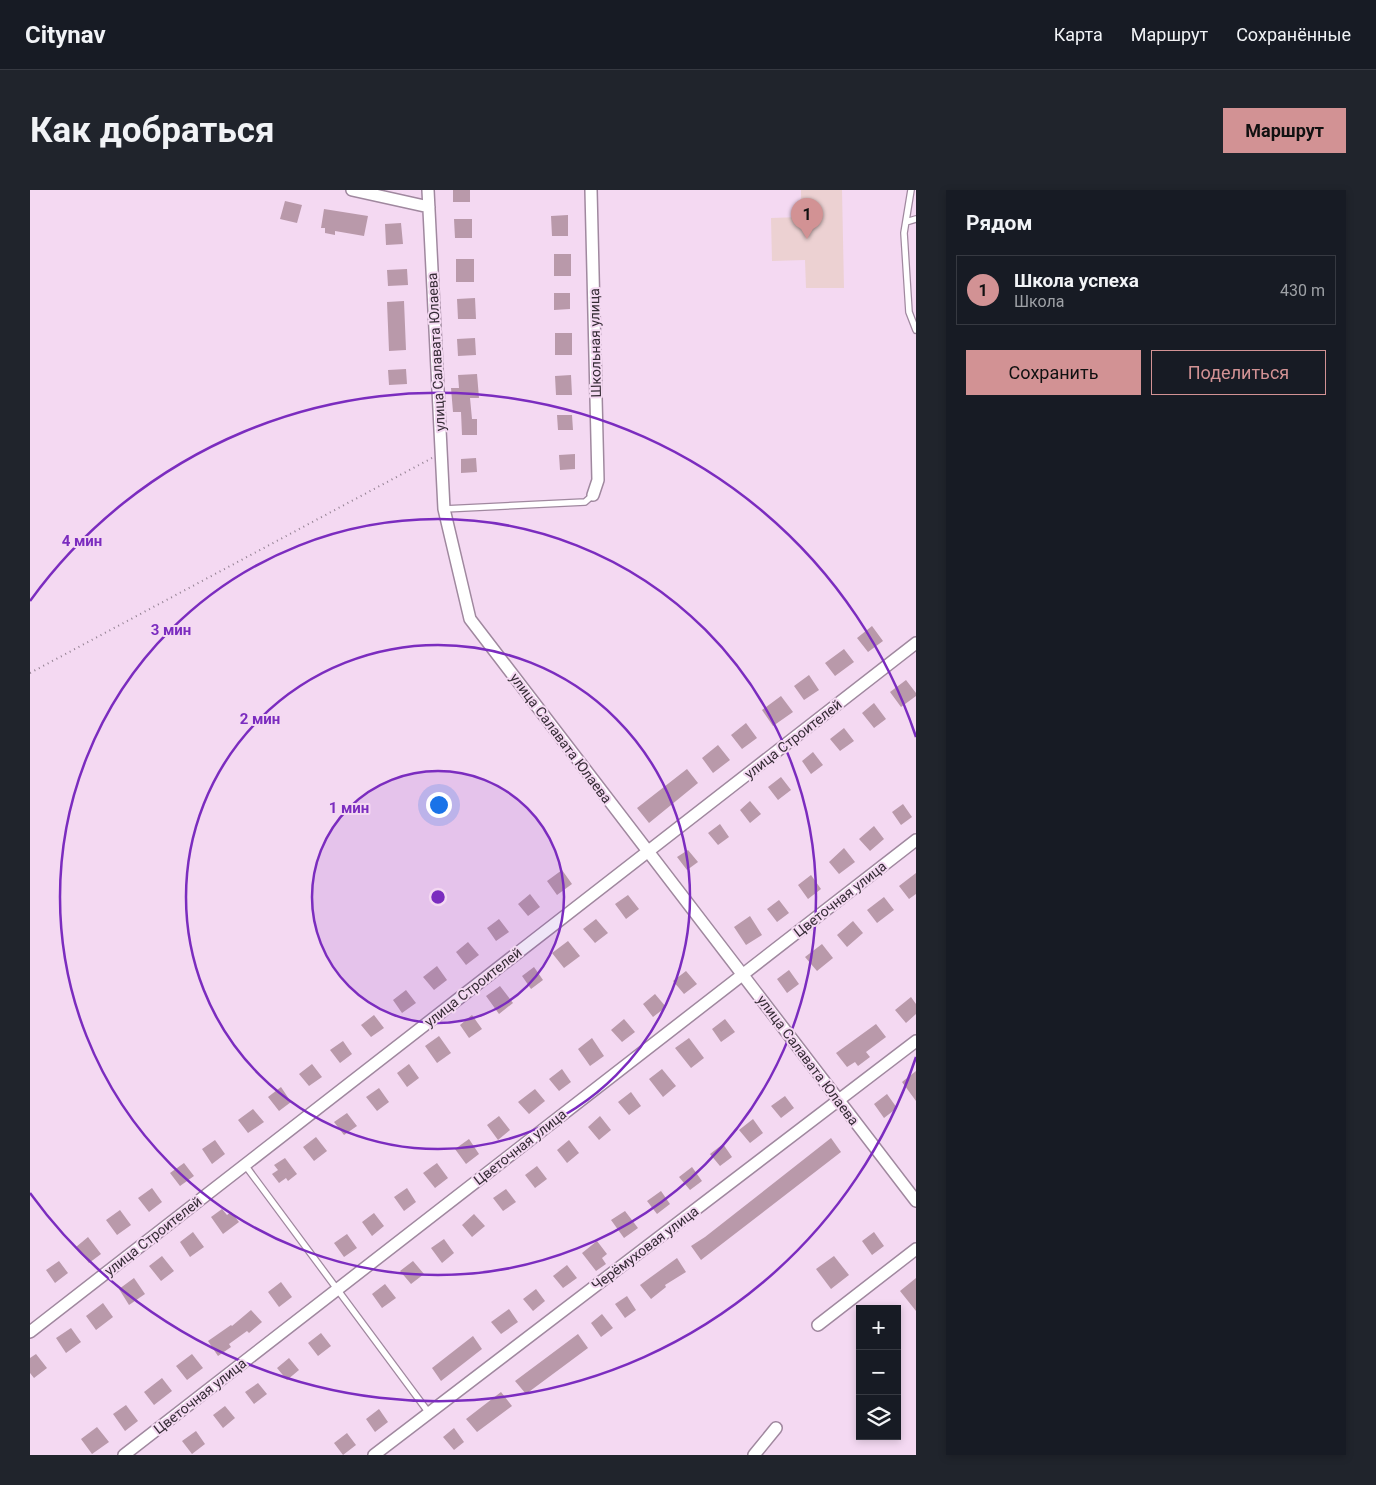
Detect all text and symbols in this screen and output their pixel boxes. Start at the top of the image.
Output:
text: Citynav [25,21,106,49]
text: Карта [1054,24,1103,45]
text: Маршрут [1131,24,1208,45]
text: Сохранённые [1236,24,1351,45]
button: Маршрут [1223,108,1346,153]
text: Как добраться [30,110,275,151]
pin: 1 [791,198,823,239]
text: Рядом [966,211,1032,235]
text: Школа успеха [1014,269,1139,292]
street label: улица Салавата Юлаева [424,272,448,432]
text: 1 [978,281,988,300]
text: 430 m [1280,281,1325,300]
street label: Школьная улица [586,288,604,398]
text: Школа [1014,292,1065,311]
button: Сохранить [966,350,1141,395]
button: Поделиться [1151,350,1326,395]
text: 4 мин [62,532,102,550]
text: 3 мин [151,621,191,639]
street label: улица Салавата Юлаева [507,670,615,806]
street label: улица Строителей [741,696,845,782]
text: 2 мин [240,710,280,728]
your location [426,792,452,818]
text: 1 мин [329,799,369,817]
street label: Цветочная улица [791,858,889,940]
centre of rings [429,888,447,906]
street label: улица Строителей [421,944,525,1030]
street label: улица Салавата Юлаева [754,992,862,1128]
street label: Цветочная улица [471,1106,569,1188]
street label: улица Строителей [101,1193,205,1279]
street label: Черёмуховая улица [589,1203,701,1293]
map controls [856,1305,901,1440]
button: + [856,1305,901,1350]
button: − [856,1350,901,1395]
street label: Цветочная улица [151,1355,249,1437]
button: layers [856,1395,901,1440]

